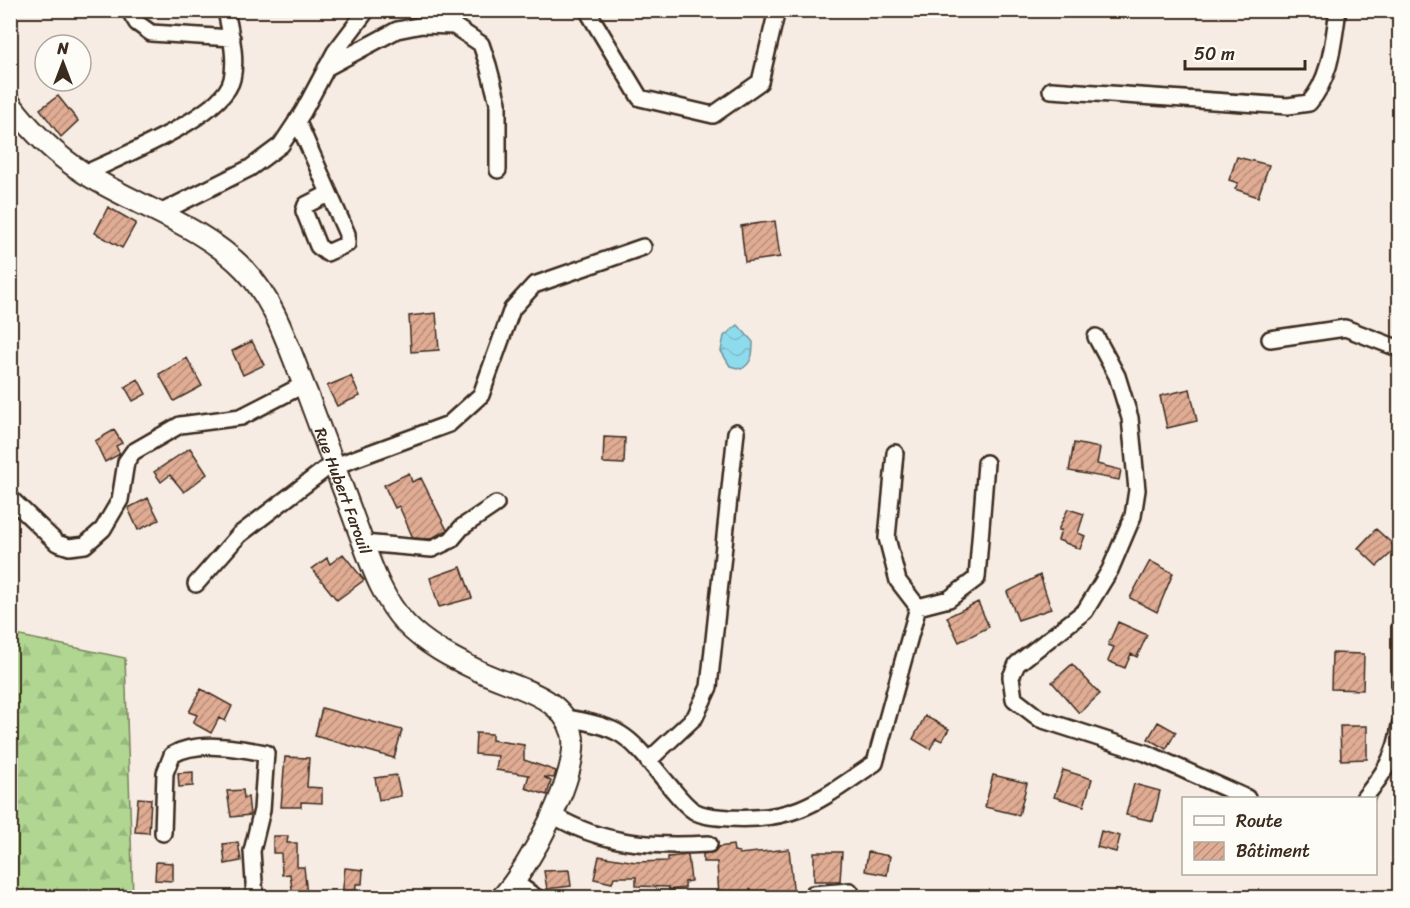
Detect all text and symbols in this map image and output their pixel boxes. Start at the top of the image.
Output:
north arrow [33,33,93,93]
scale bar [1185,33,1305,71]
text: N [56,34,69,63]
text: 50 m [1194,38,1235,70]
street label: Rue Hubert Farouil [306,423,381,559]
legend [1182,797,1377,875]
text: Route [1236,805,1283,837]
text: Bâtiment [1236,835,1310,867]

